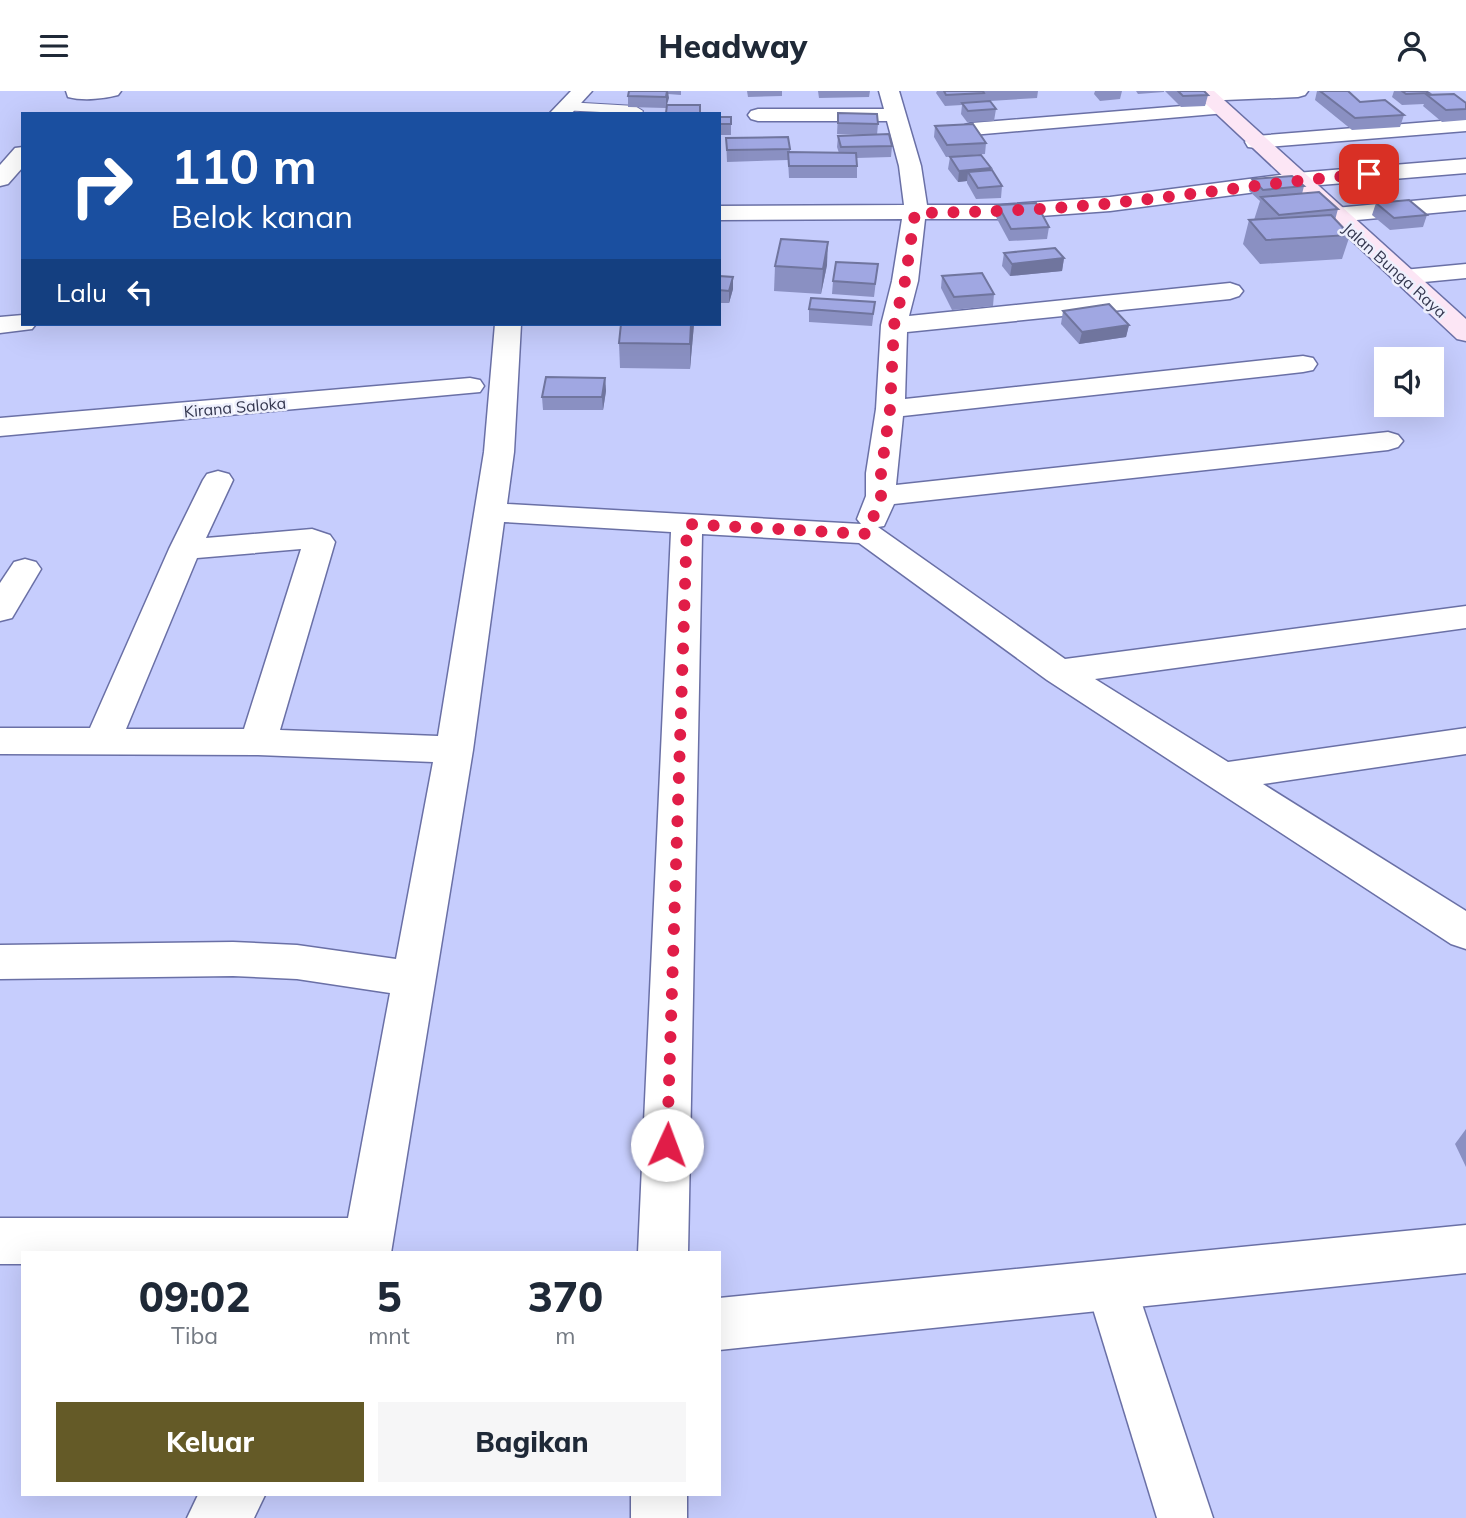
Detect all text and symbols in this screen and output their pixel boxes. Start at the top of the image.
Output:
text: Headway [659,26,807,66]
icon: menu [35,27,73,65]
icon: person [1393,27,1431,65]
text: 110 m [171,135,317,196]
icon: right [56,140,147,231]
pin [1339,144,1399,204]
icon: arrive [1350,155,1388,193]
text: Belok kanan [171,196,353,236]
street label: Jalan Bunga Raya [1339,218,1451,322]
icon: left [121,273,159,311]
text: Lalu [56,276,107,309]
map controls [1374,347,1444,417]
button: sound [1374,347,1444,417]
street label: Kirana Saloka [183,393,287,421]
position arrow [630,1108,704,1182]
text: 09:02 [139,1270,250,1323]
text: 5 [376,1270,402,1323]
text: 370 [528,1270,603,1323]
text: Tiba [171,1321,218,1350]
text: mnt [368,1321,410,1350]
text: m [555,1321,576,1350]
button: Keluar [56,1402,364,1482]
button: Bagikan [378,1402,686,1482]

